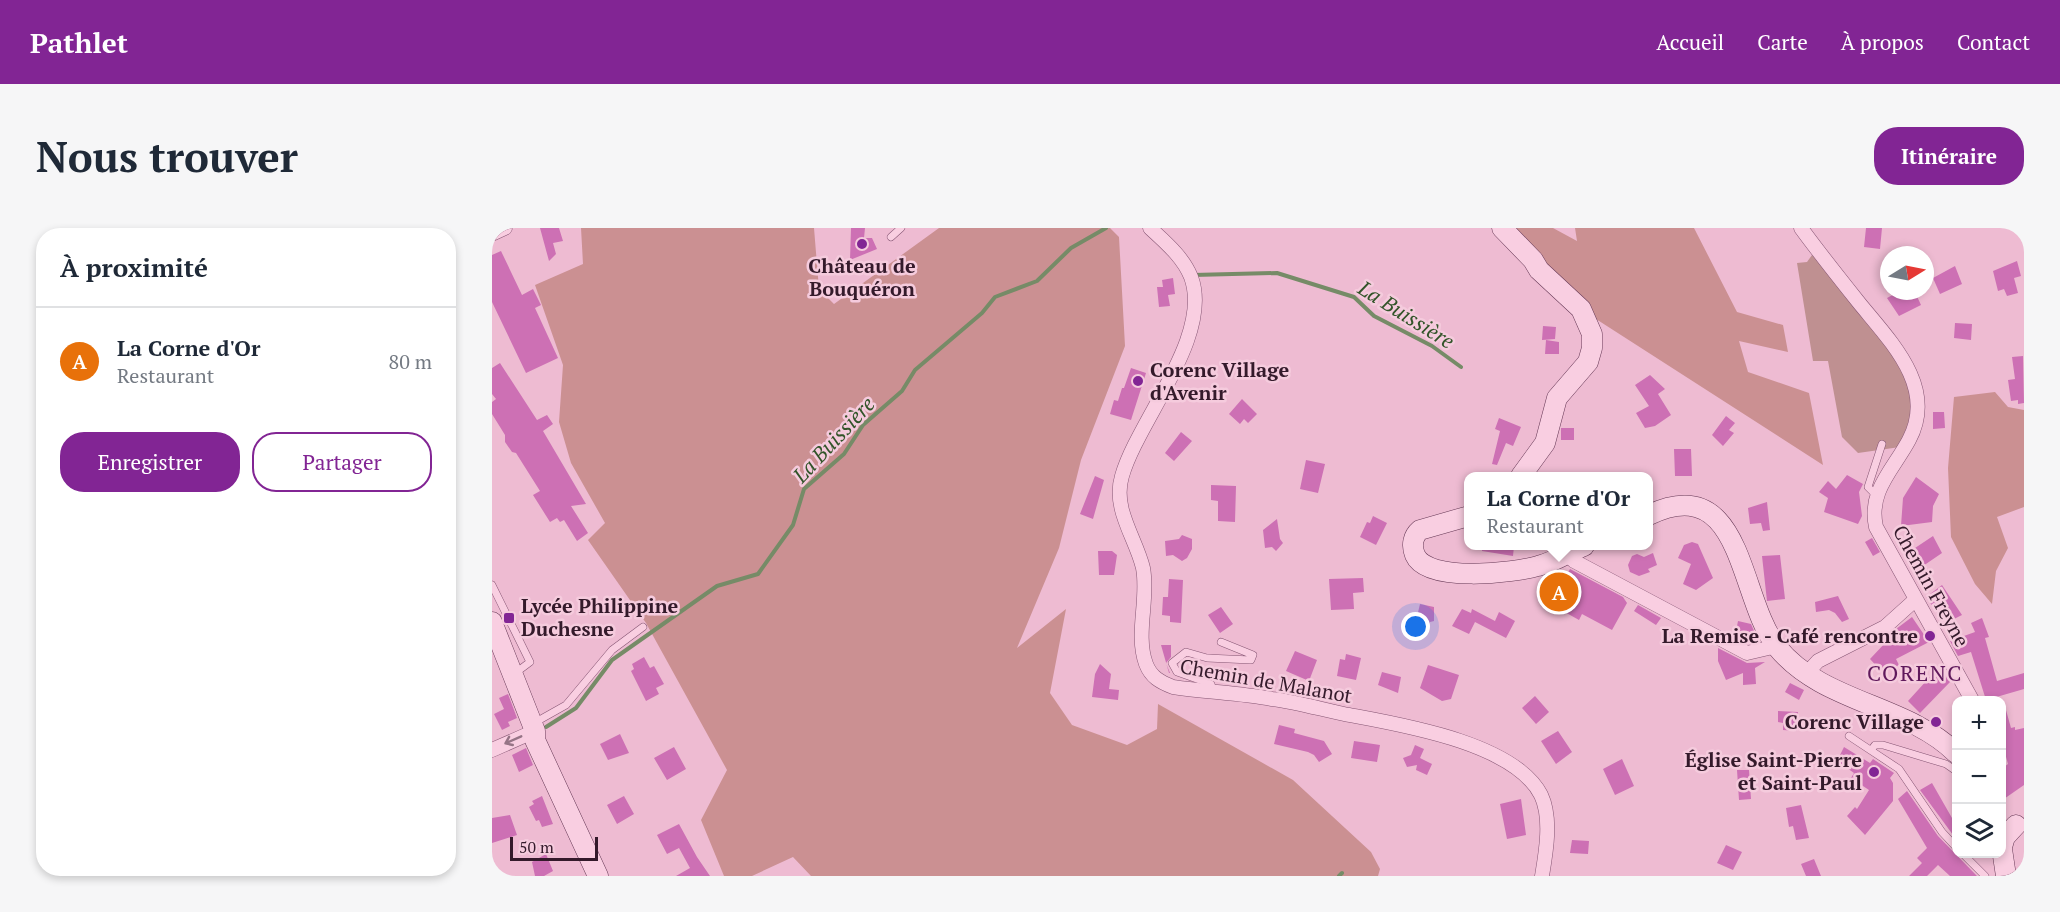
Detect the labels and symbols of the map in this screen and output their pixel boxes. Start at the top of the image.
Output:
marker: Château de Bouquéron [855,237,869,251]
north arrow [1880,246,1934,300]
place label: Château de Bouquéron [808,252,916,302]
water label: La Buissière [1352,273,1460,355]
place label: Corenc Village d'Avenir [1150,356,1290,406]
marker: Corenc Village d'Avenir [1131,374,1145,388]
water label: La Buissière [785,390,881,489]
street label: Chemin Freyne [1887,520,1976,651]
pin: A [1540,570,1578,614]
place label: Lycée Philippine Duchesne [521,592,679,642]
marker: Lycée Philippine Duchesne [502,611,516,625]
your location [1401,612,1430,641]
place label: La Remise - Café rencontre [1662,622,1918,649]
marker: La Remise - Café rencontre [1923,629,1937,643]
street label: Chemin de Malanot [1178,652,1355,709]
district label: CORENC [1867,658,1963,687]
place label: Corenc Village [1785,708,1924,735]
marker: Corenc Village [1929,715,1943,729]
one-way arrow [505,735,523,746]
place label: Église Saint-Pierre et Saint-Paul [1685,746,1862,796]
marker: Église Saint-Pierre et Saint-Paul [1867,765,1881,779]
scale bar [510,834,598,862]

